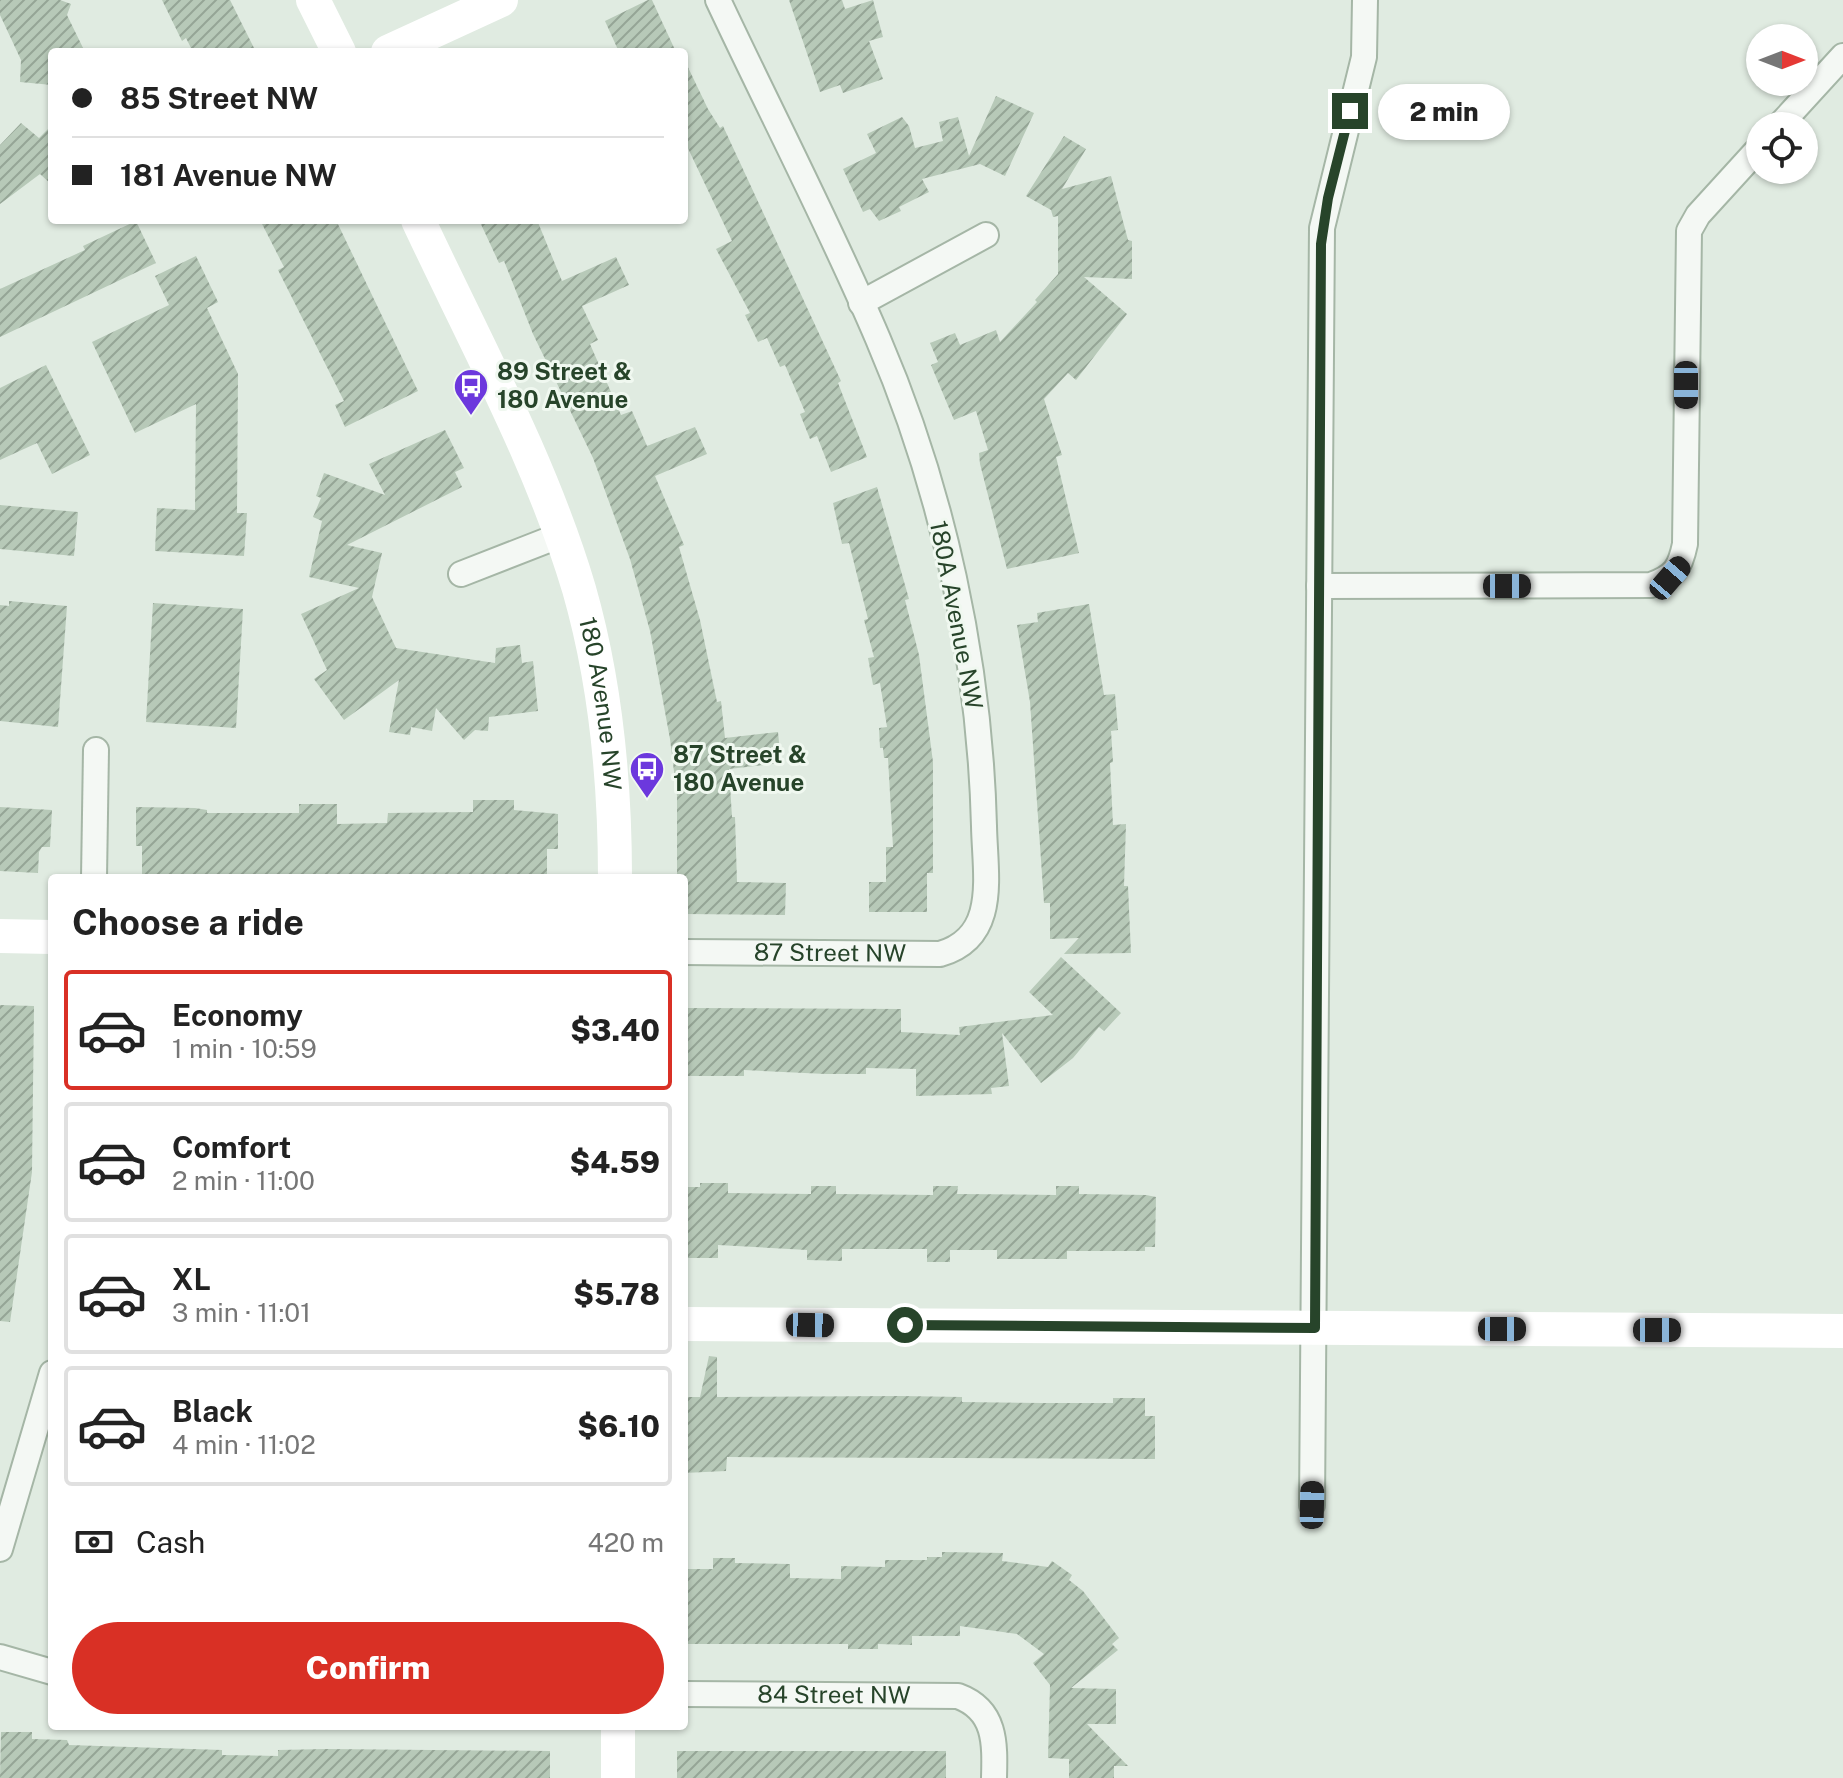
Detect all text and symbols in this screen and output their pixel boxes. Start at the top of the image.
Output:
north arrow [1746,24,1818,96]
map controls [1746,24,1818,184]
text: 85 Street NW [120,80,318,116]
callout: 2 min [1378,83,1510,139]
route end [1332,93,1368,129]
text: 2 min [1409,96,1479,127]
button: locate [1746,112,1818,184]
text: 181 Avenue NW [120,157,337,193]
place label: 89 Street & 180 Avenue [497,357,632,413]
car [1674,361,1698,409]
bus stop icon: 89 Street & 180 Avenue [452,367,490,417]
street label: 180A Avenue NW [925,518,989,712]
car [1645,552,1695,604]
car [1483,574,1531,598]
street label: 180 Avenue NW [574,614,627,791]
place label: 87 Street & 180 Avenue [673,740,807,796]
bus stop icon: 87 Street & 180 Avenue [628,750,666,800]
text: Choose a ride [72,901,304,943]
street label: 87 Street NW [754,938,906,967]
icon: car [76,994,148,1066]
text: Economy [172,997,303,1033]
text: $3.40 [570,1012,660,1048]
text: 1 min · 10:59 [172,1033,317,1064]
icon: car [76,1126,148,1198]
text: Comfort [172,1129,291,1165]
text: $4.59 [570,1144,660,1180]
text: 2 min · 11:00 [172,1165,315,1196]
icon: car [76,1258,148,1330]
text: XL [172,1261,211,1297]
text: $5.78 [573,1276,660,1312]
text: 3 min · 11:01 [172,1297,311,1328]
route start [887,1307,923,1343]
car [786,1313,834,1337]
car [1478,1317,1526,1341]
car [1633,1318,1681,1342]
icon: car [76,1390,148,1462]
text: Black [172,1393,253,1429]
text: $6.10 [577,1408,660,1444]
text: 4 min · 11:02 [172,1429,316,1460]
car [1300,1481,1324,1529]
icon: cash [72,1520,116,1564]
text: Cash [136,1524,205,1560]
text: 420 m [587,1527,664,1558]
button: Confirm [72,1622,664,1714]
street label: 84 Street NW [757,1680,911,1709]

